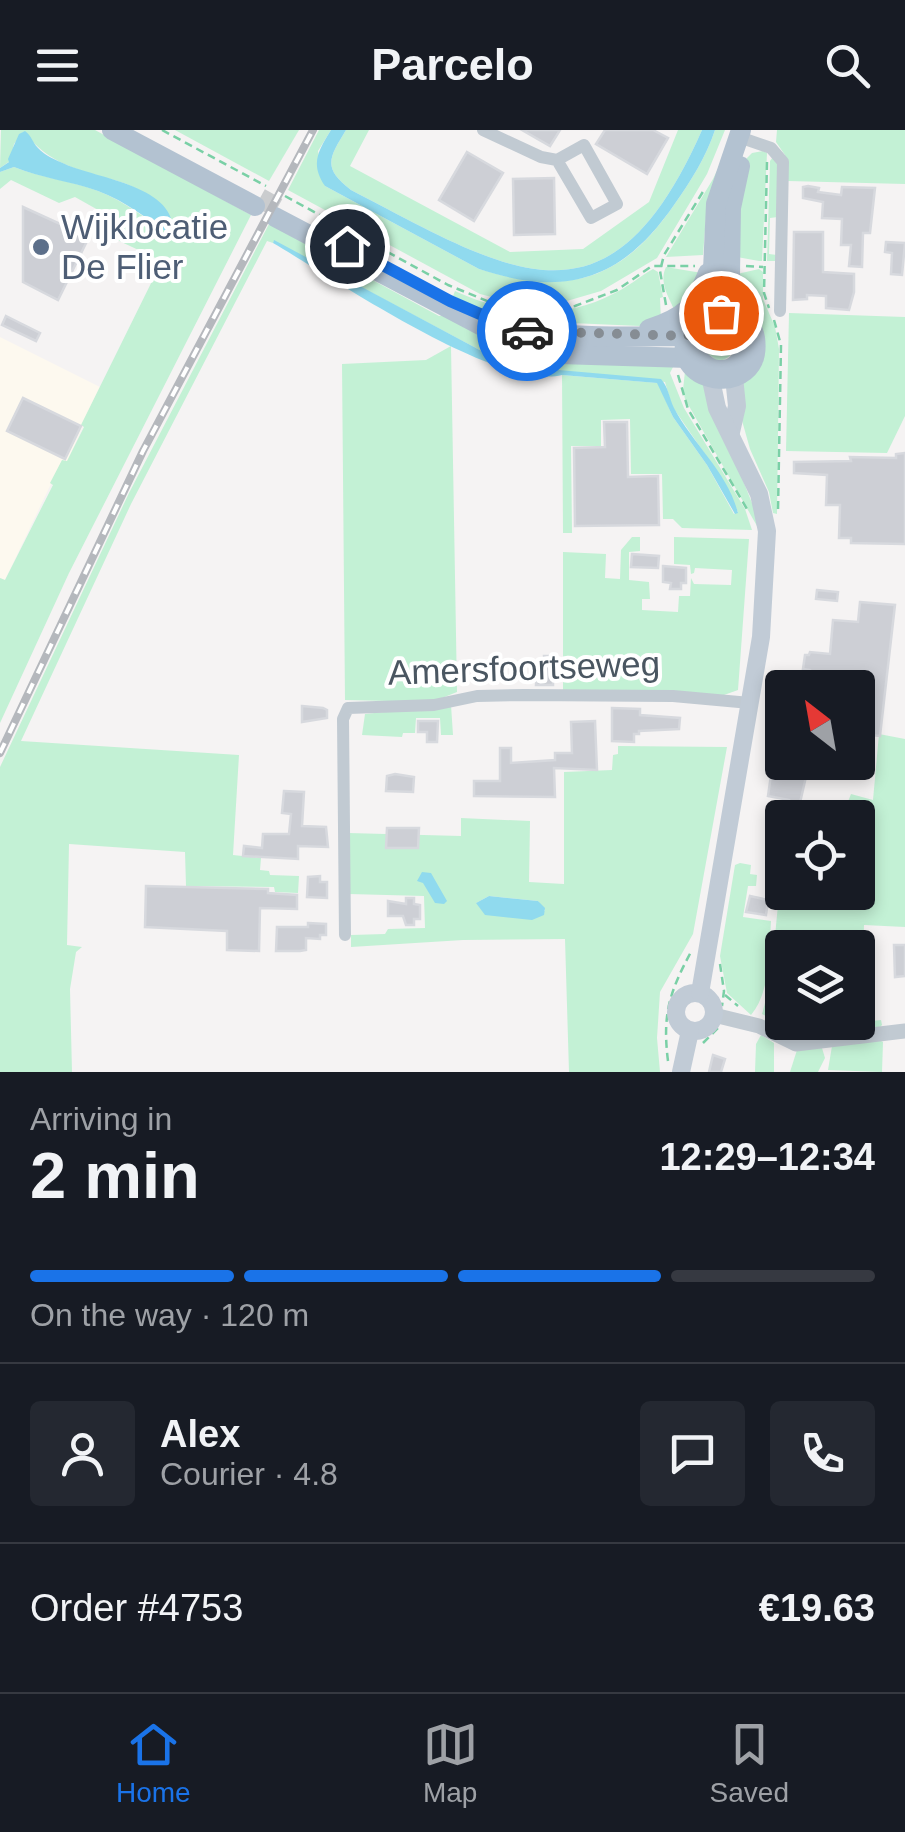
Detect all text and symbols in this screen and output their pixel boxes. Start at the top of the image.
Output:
icon: menu [30,38,85,93]
icon: search [820,38,875,93]
text: Parcelo [371,39,534,90]
pin [305,204,390,289]
place label: Wijklocatie De Flier [61,207,228,286]
icon: home [320,219,375,274]
marker: Wijklocatie De Flier [30,236,52,258]
pin [679,271,764,356]
courier [477,281,577,381]
icon: bag [694,286,749,341]
icon: car [500,304,555,359]
street label: Amersfoortseweg [387,643,661,692]
north arrow [765,670,875,780]
map controls [765,670,875,1040]
button: locate [765,800,875,910]
button: layers [765,930,875,1040]
text: Arriving in [30,1101,172,1137]
text: 12:29–12:34 [659,1136,875,1178]
text: 2 min [30,1139,200,1212]
text: On the way · 120 m [30,1297,309,1333]
button: person [30,1401,135,1506]
button: chat [640,1401,745,1506]
button: phone [770,1401,875,1506]
text: Alex [160,1413,240,1455]
text: Courier · 4.8 [160,1456,338,1492]
text: Order #4753 [30,1587,243,1629]
text: €19.63 [759,1587,875,1629]
tab: Home [116,1717,191,1809]
tab: Map [423,1717,478,1809]
tab: Saved [710,1717,789,1809]

